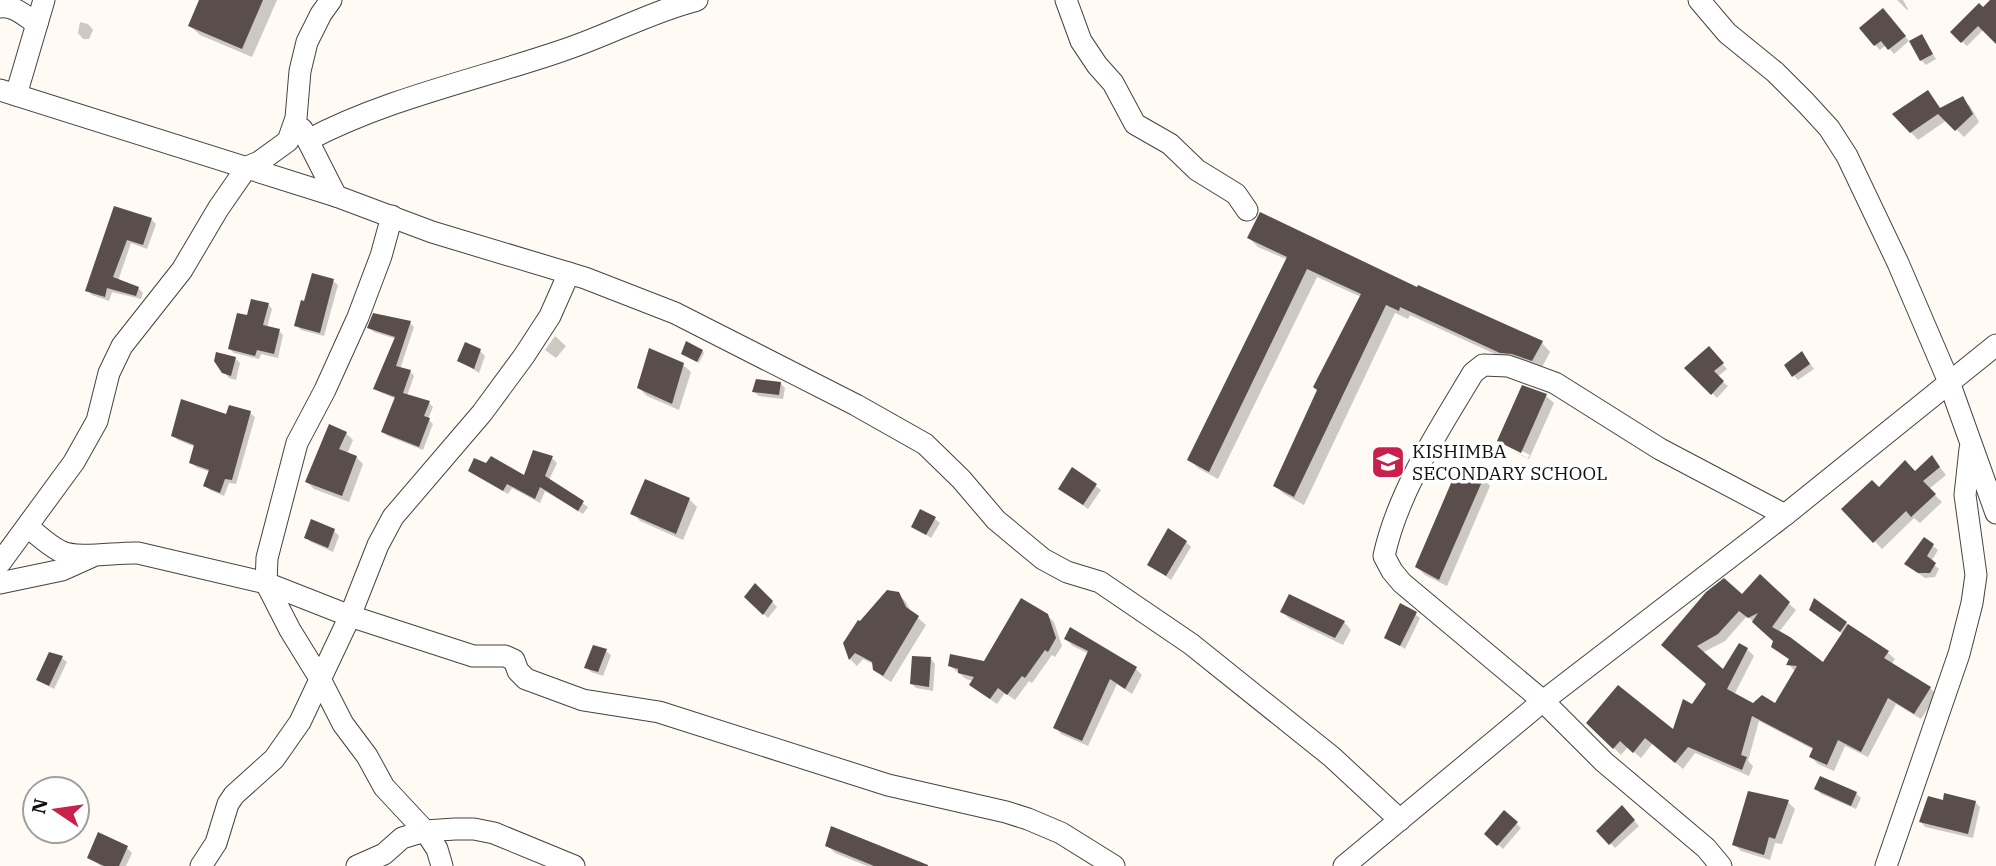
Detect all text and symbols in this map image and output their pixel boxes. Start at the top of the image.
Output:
place label: KISHIMBA SECONDARY SCHOOL [1412,439,1607,485]
school or university icon: KISHIMBA SECONDARY SCHOOL [1369,443,1407,481]
north arrow [21,775,91,845]
text: N [26,796,53,816]

